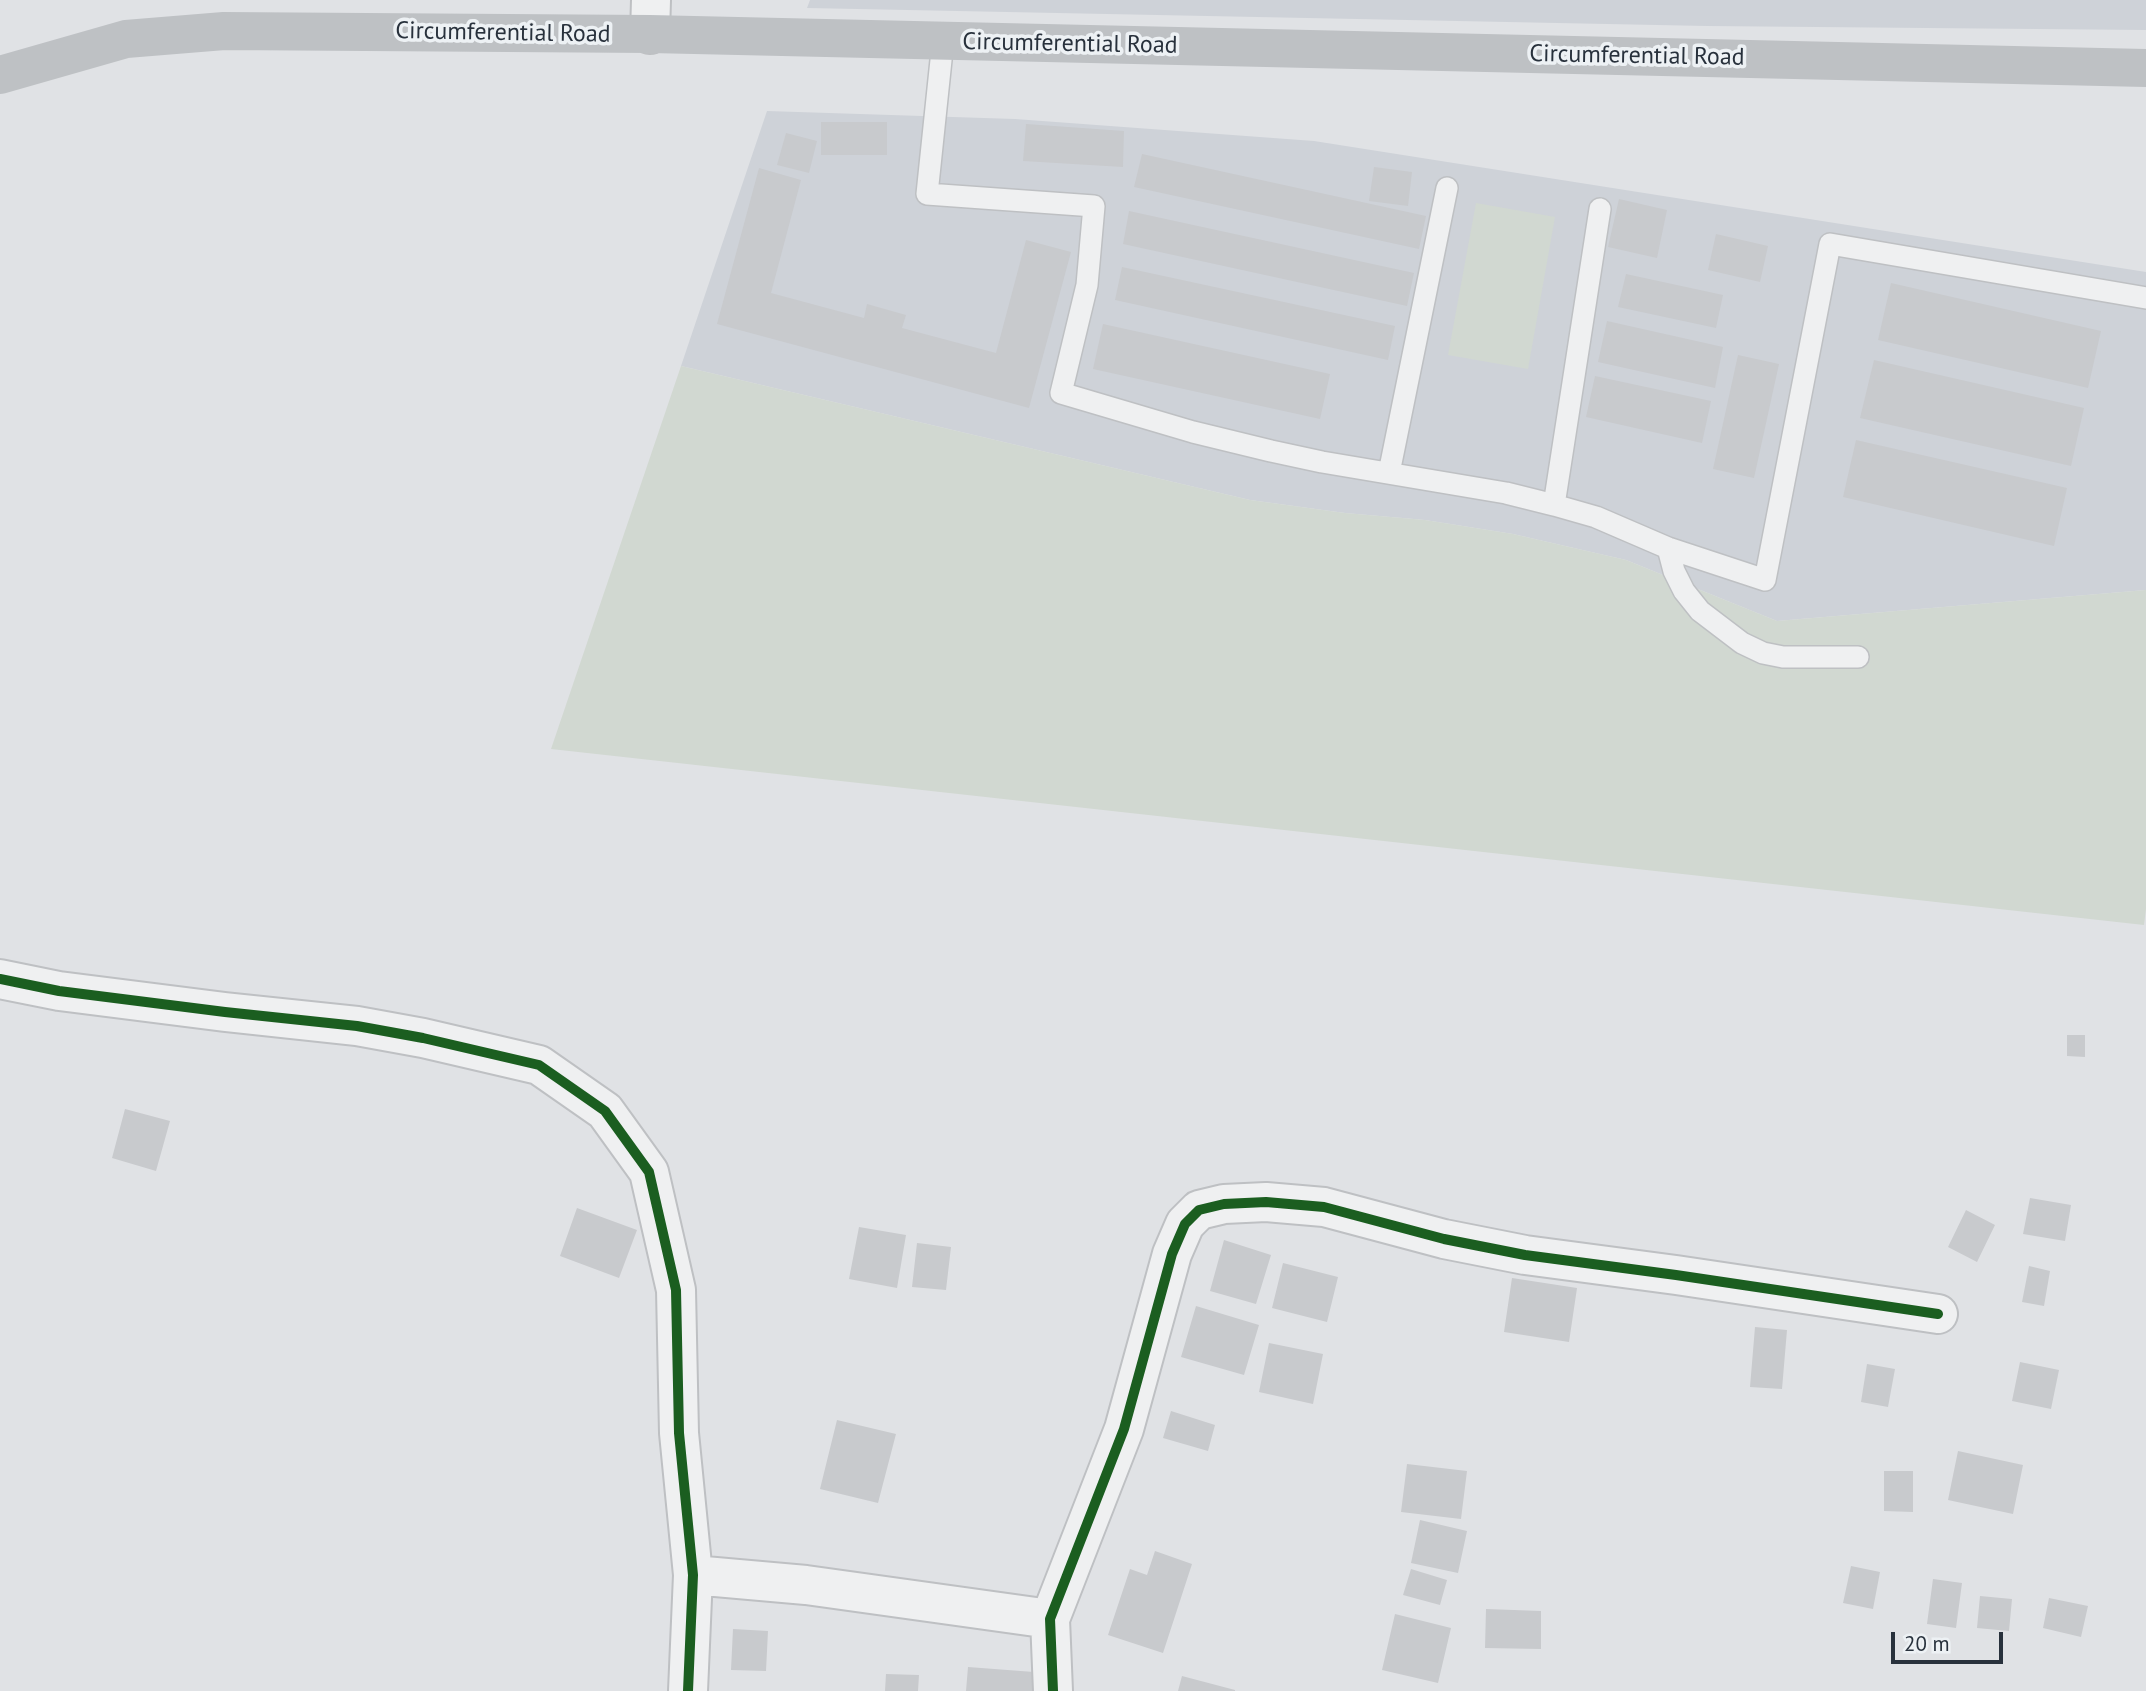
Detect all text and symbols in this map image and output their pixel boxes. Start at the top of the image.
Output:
street label: Circumferential Road [395,17,611,49]
street label: Circumferential Road [962,28,1178,60]
street label: Circumferential Road [1529,40,1745,72]
scale bar [1894,1618,2006,1662]
text: 20 m [1904,1630,1950,1657]

